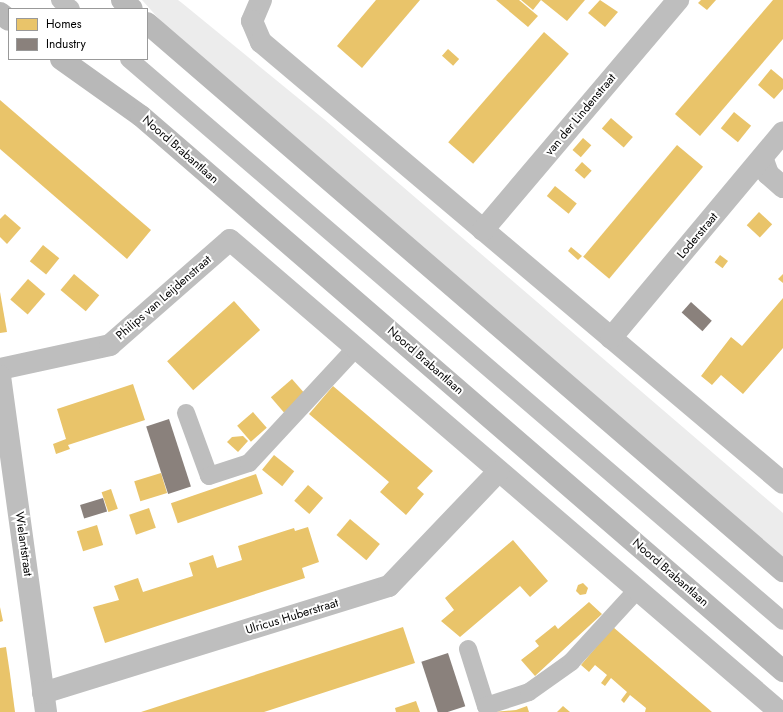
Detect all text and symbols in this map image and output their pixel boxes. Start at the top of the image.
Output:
legend [8,8,148,60]
text: Homes [46,15,82,33]
text: Industry [46,35,86,53]
street label: van der Lindenstraat [543,71,619,159]
street label: Noord Brabantlaan [139,113,221,187]
street label: Loderstraat [675,210,721,262]
street label: Philips van Leijdenstraat [113,253,215,343]
street label: Noord Brabantlaan [384,324,466,398]
street label: Wielantstraat [11,511,35,577]
street label: Noord Brabantlaan [629,536,711,610]
street label: Ulricus Huberstraat [244,596,340,638]

